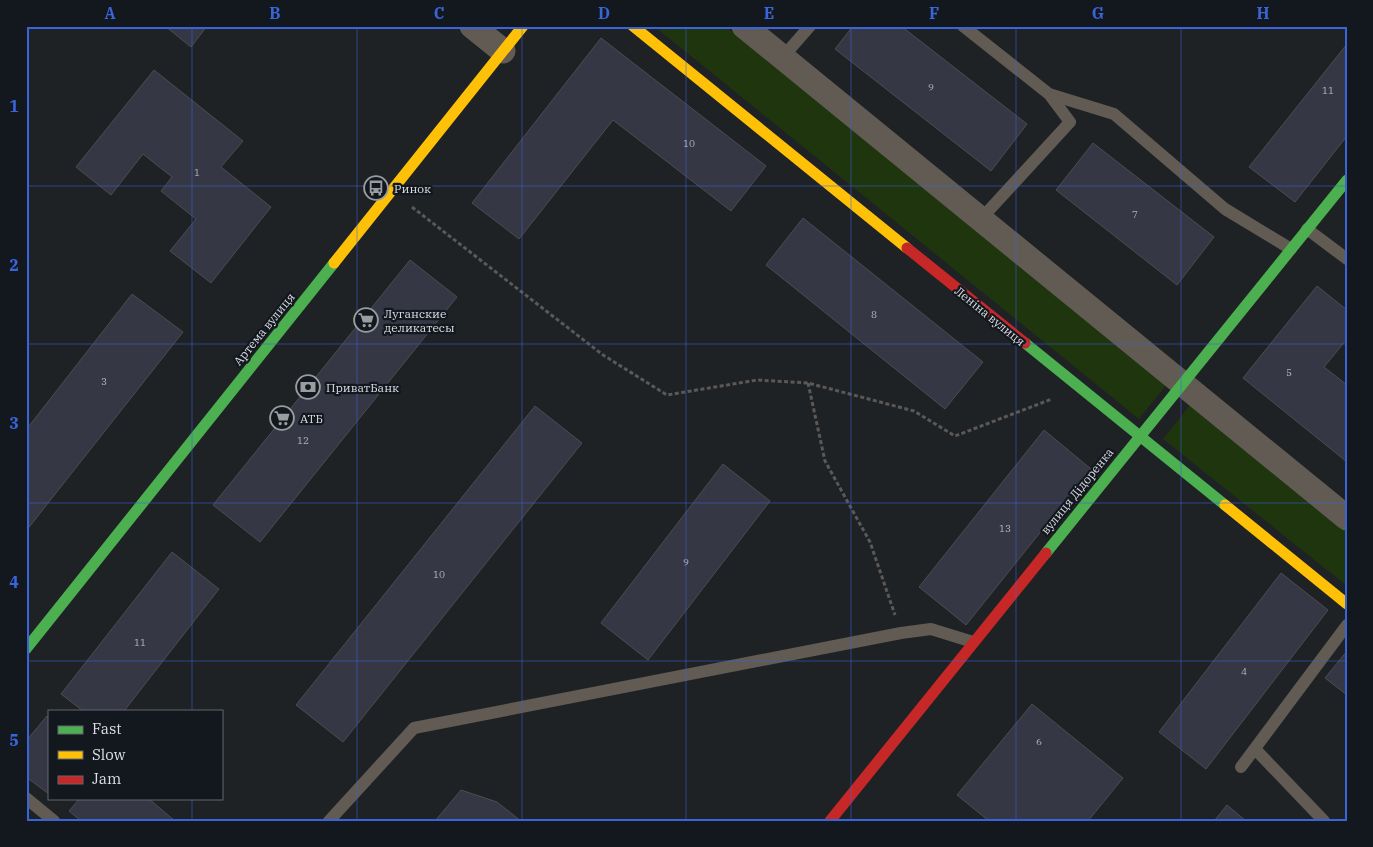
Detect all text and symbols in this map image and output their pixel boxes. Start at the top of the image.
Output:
text: A [104,3,116,23]
text: B [269,3,281,23]
text: C [434,3,444,23]
text: D [598,3,610,23]
text: E [764,3,774,23]
text: F [929,3,939,23]
text: G [1092,3,1104,23]
text: H [1257,3,1270,23]
house number: 9 [928,81,934,94]
house number: 11 [1322,84,1334,97]
text: 1 [9,96,19,116]
house number: 10 [683,137,695,150]
house number: 1 [194,166,200,179]
bus stop icon: Ринок [363,175,389,201]
place label: Ринок [394,181,431,196]
house number: 7 [1132,208,1138,221]
text: 2 [9,255,19,275]
street label: Леніна вулиця [952,283,1028,349]
street label: Артема вулиця [230,290,298,368]
place label: Луганские деликатесы [384,306,455,335]
supermarket icon: Луганские деликатесы [353,307,379,333]
house number: 8 [871,308,877,321]
house number: 5 [1286,366,1292,379]
bank icon: ПриватБанк [295,374,321,400]
house number: 3 [101,375,107,388]
place label: ПриватБанк [326,380,399,395]
supermarket icon: АТБ [269,405,295,431]
place label: АТБ [300,411,323,426]
text: 3 [9,413,19,433]
house number: 12 [297,434,309,447]
street label: вулиця Дідоренка [1038,444,1117,537]
house number: 13 [999,522,1011,535]
house number: 9 [683,556,689,569]
house number: 10 [433,568,445,581]
text: 4 [9,572,19,592]
house number: 11 [134,636,146,649]
house number: 4 [1241,665,1247,678]
legend [48,710,222,800]
text: Fast [92,719,122,738]
text: 5 [9,730,19,750]
house number: 6 [1036,735,1042,748]
text: Slow [92,745,126,764]
text: Jam [92,769,121,788]

